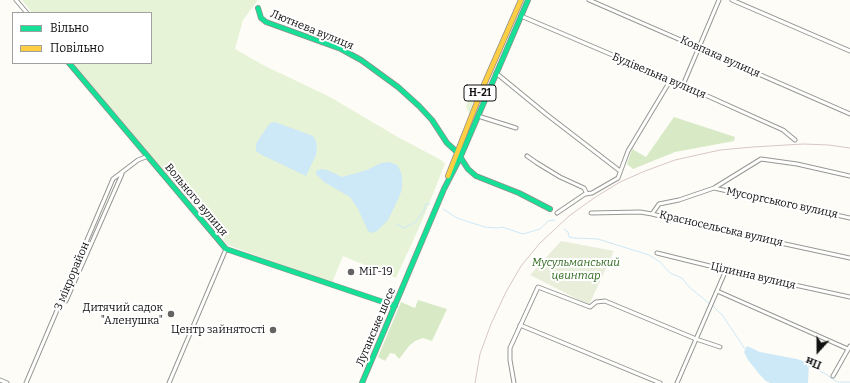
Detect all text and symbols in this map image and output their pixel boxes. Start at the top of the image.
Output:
street label: Лютнева вулиця [269,7,355,53]
legend [12,12,152,64]
text: Вільно [50,21,89,35]
street label: Ковпака вулиця [678,33,762,81]
text: Повільно [50,41,104,55]
street label: Будівельна вулиця [610,50,708,102]
road number: Н-21 [464,85,496,101]
street label: Вольного вулиця [162,161,230,239]
street label: Мусоргського вулиця [725,185,839,221]
street label: Красносельська вулиця [658,208,784,250]
street label: 3 мікрорайон [52,240,92,312]
park label: Мусульманський цвинтар [532,256,620,282]
street label: Цілинна вулиця [709,260,797,292]
place label: МіГ-19 [359,265,393,279]
marker: МіГ-19 [346,267,356,277]
street label: Луганське шосе [353,286,399,368]
place label: Дитячий садок "Аленушка" [83,301,163,327]
marker: Дитячий садок "Аленушка" [166,309,176,319]
place label: Центр зайнятості [171,323,265,337]
marker: Центр зайнятості [268,325,278,335]
north arrow [798,331,838,371]
text: Пн [804,354,823,372]

